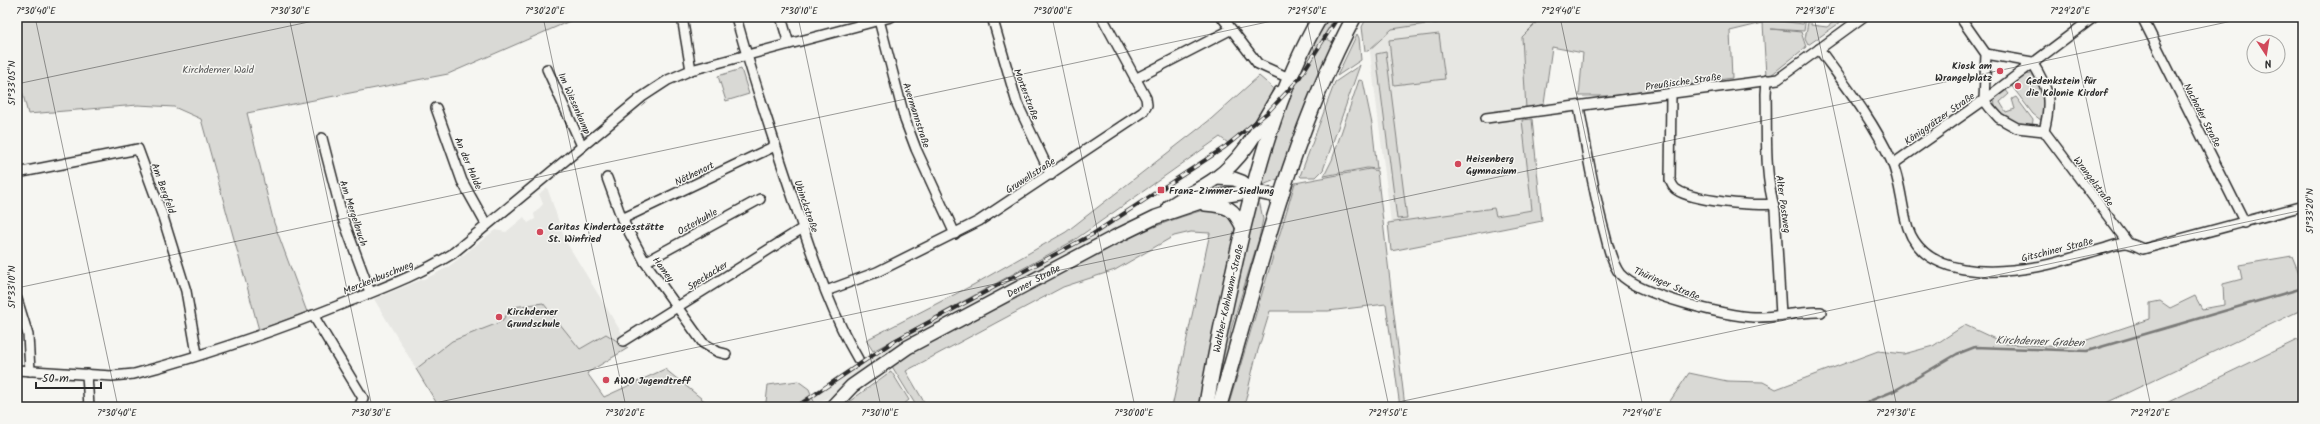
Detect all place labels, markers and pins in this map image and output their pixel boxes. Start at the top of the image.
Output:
place label: Kiosk am Wrangelplatz [1935,58,1992,86]
marker: Kiosk am Wrangelplatz [1995,66,2005,76]
place label: Gedenkstein für die Kolonie Kirdorf [2026,73,2109,101]
marker: Gedenkstein für die Kolonie Kirdorf [2013,81,2023,91]
place label: Heisenberg Gymnasium [1466,151,1516,179]
marker: Heisenberg Gymnasium [1453,159,1463,169]
place label: Franz-Zimmer-Siedlung [1169,183,1274,199]
marker: Franz-Zimmer-Siedlung [1156,185,1166,195]
place label: Caritas Kindertagesstätte St. Winfried [548,219,664,247]
marker: Caritas Kindertagesstätte St. Winfried [535,227,545,237]
place label: Kirchderner Grundschule [507,304,560,332]
marker: Kirchderner Grundschule [494,312,504,322]
place label: AWO Jugendtreff [614,373,692,389]
marker: AWO Jugendtreff [601,375,611,385]

